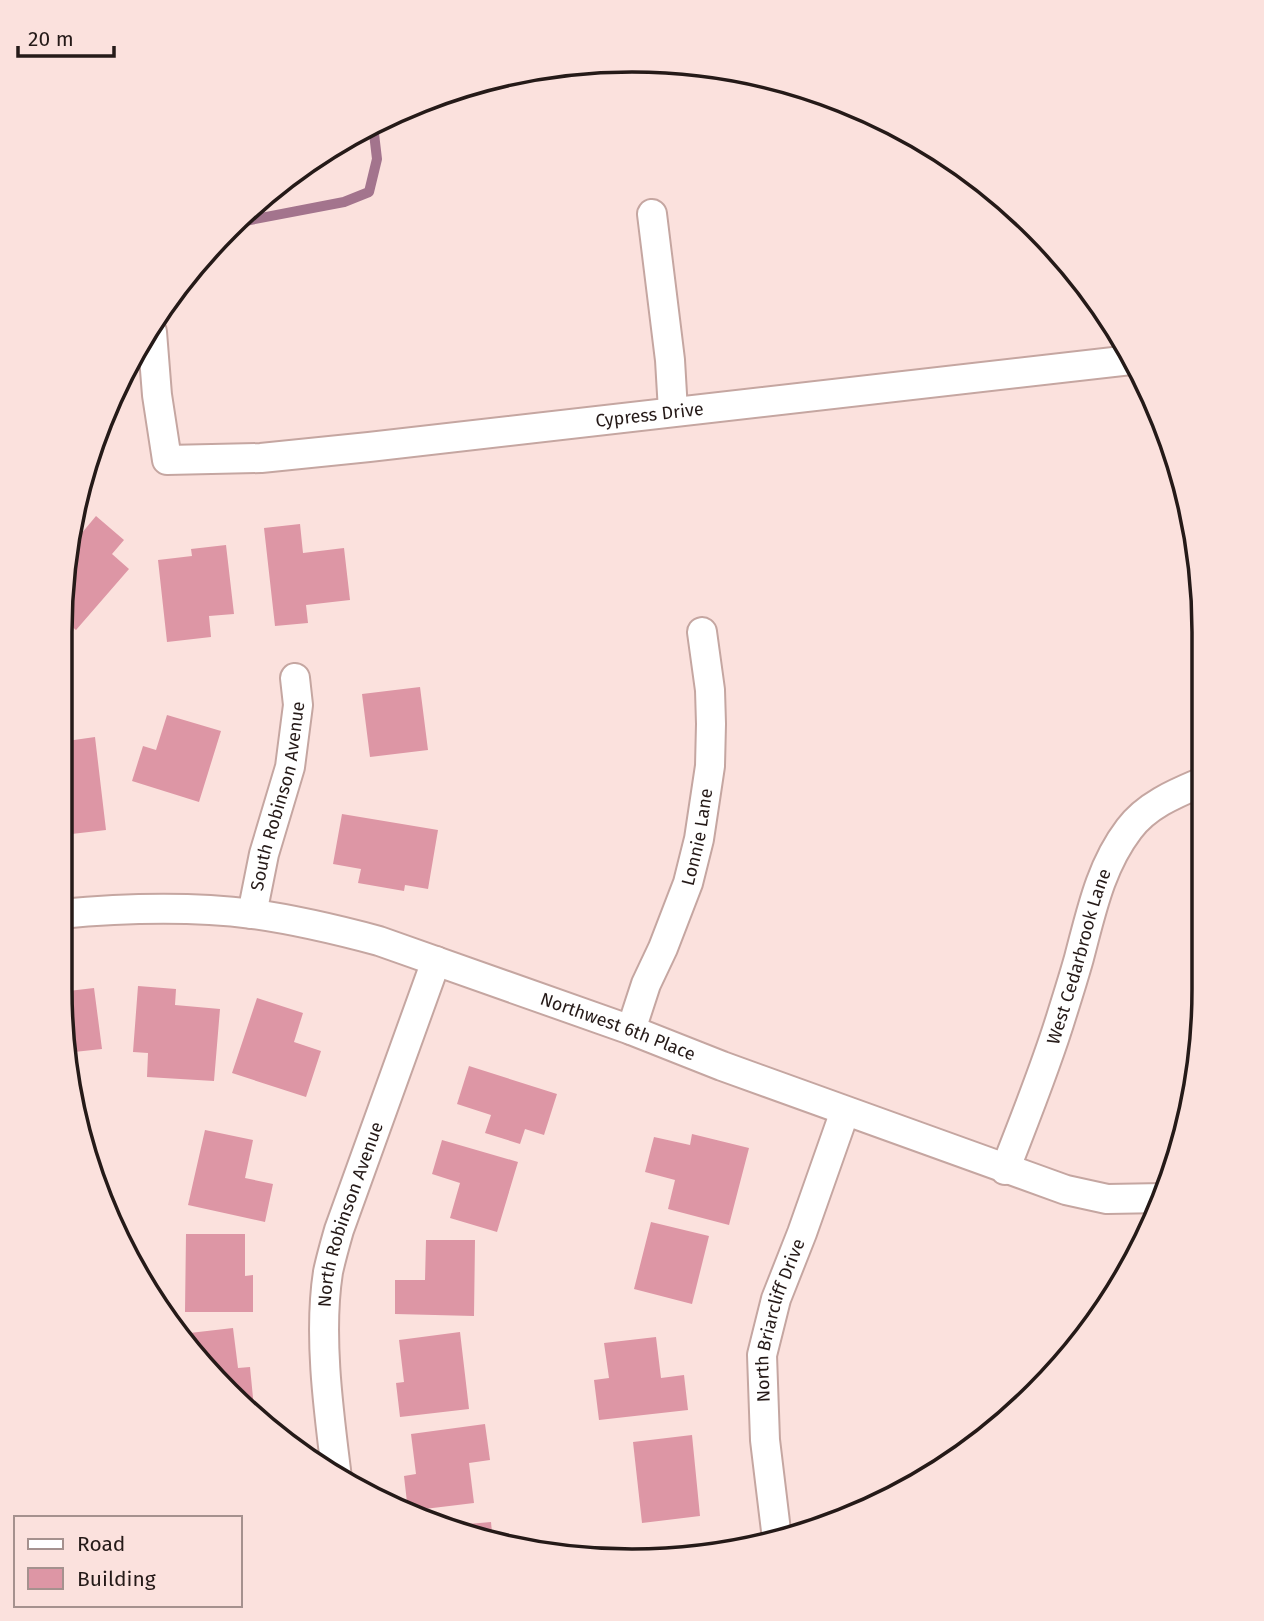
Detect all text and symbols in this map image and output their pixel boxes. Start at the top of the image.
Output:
scale bar [18,14,114,58]
text: 20 m [28,26,74,52]
street label: Cypress Drive [594,398,705,432]
street label: South Robinson Avenue [246,700,309,893]
street label: Lonnie Lane [677,787,718,888]
street label: West Cedarbrook Lane [1042,865,1116,1047]
street label: Northwest 6th Place [537,988,699,1065]
street label: North Robinson Avenue [314,1119,388,1308]
street label: North Briarcliff Drive [751,1235,810,1403]
legend [14,1516,242,1607]
text: Road [77,1531,125,1557]
text: Building [77,1566,156,1592]

